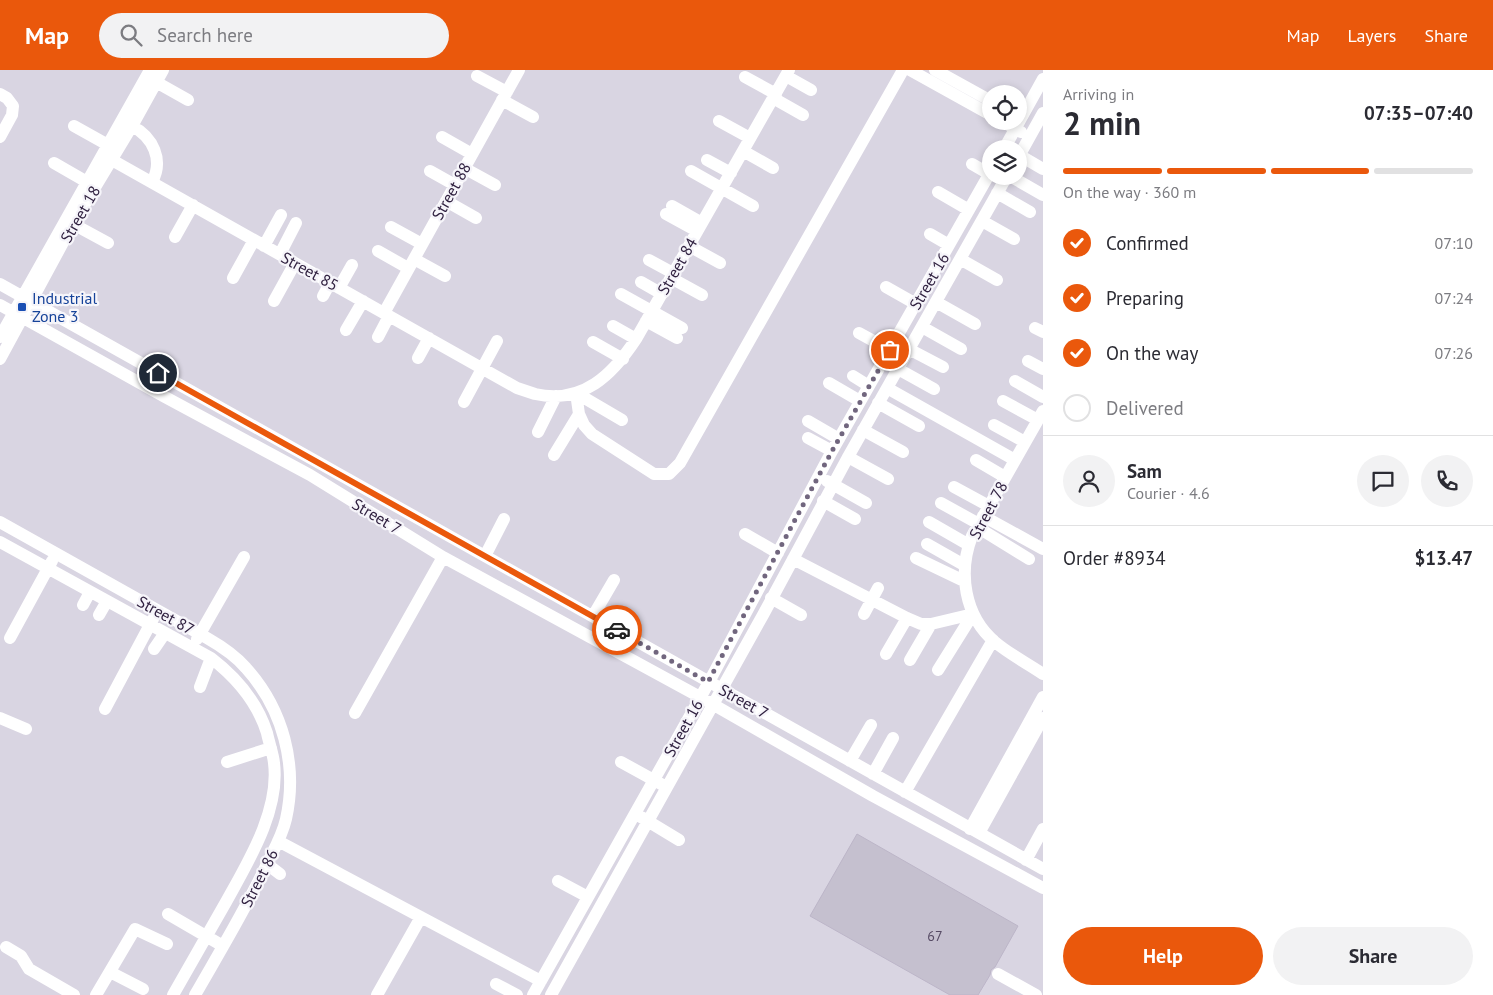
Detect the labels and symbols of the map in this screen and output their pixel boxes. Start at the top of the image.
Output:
street label: Street 88 [427,159,475,223]
street label: Street 18 [56,182,104,246]
street label: Street 84 [653,234,701,298]
street label: Street 85 [278,247,342,295]
street label: Street 16 [905,249,953,313]
place label: Industrial Zone 3 [32,288,97,326]
marker: Industrial Zone 3 [16,301,28,313]
pin [869,329,911,371]
pin [137,352,179,394]
street label: Street 78 [964,478,1012,542]
street label: Street 7 [349,494,405,538]
street label: Street 87 [134,591,198,639]
courier [592,605,642,655]
street label: Street 7 [716,679,772,723]
street label: Street 16 [659,696,707,760]
street label: Street 86 [236,846,282,910]
house number: 67 [927,927,943,945]

